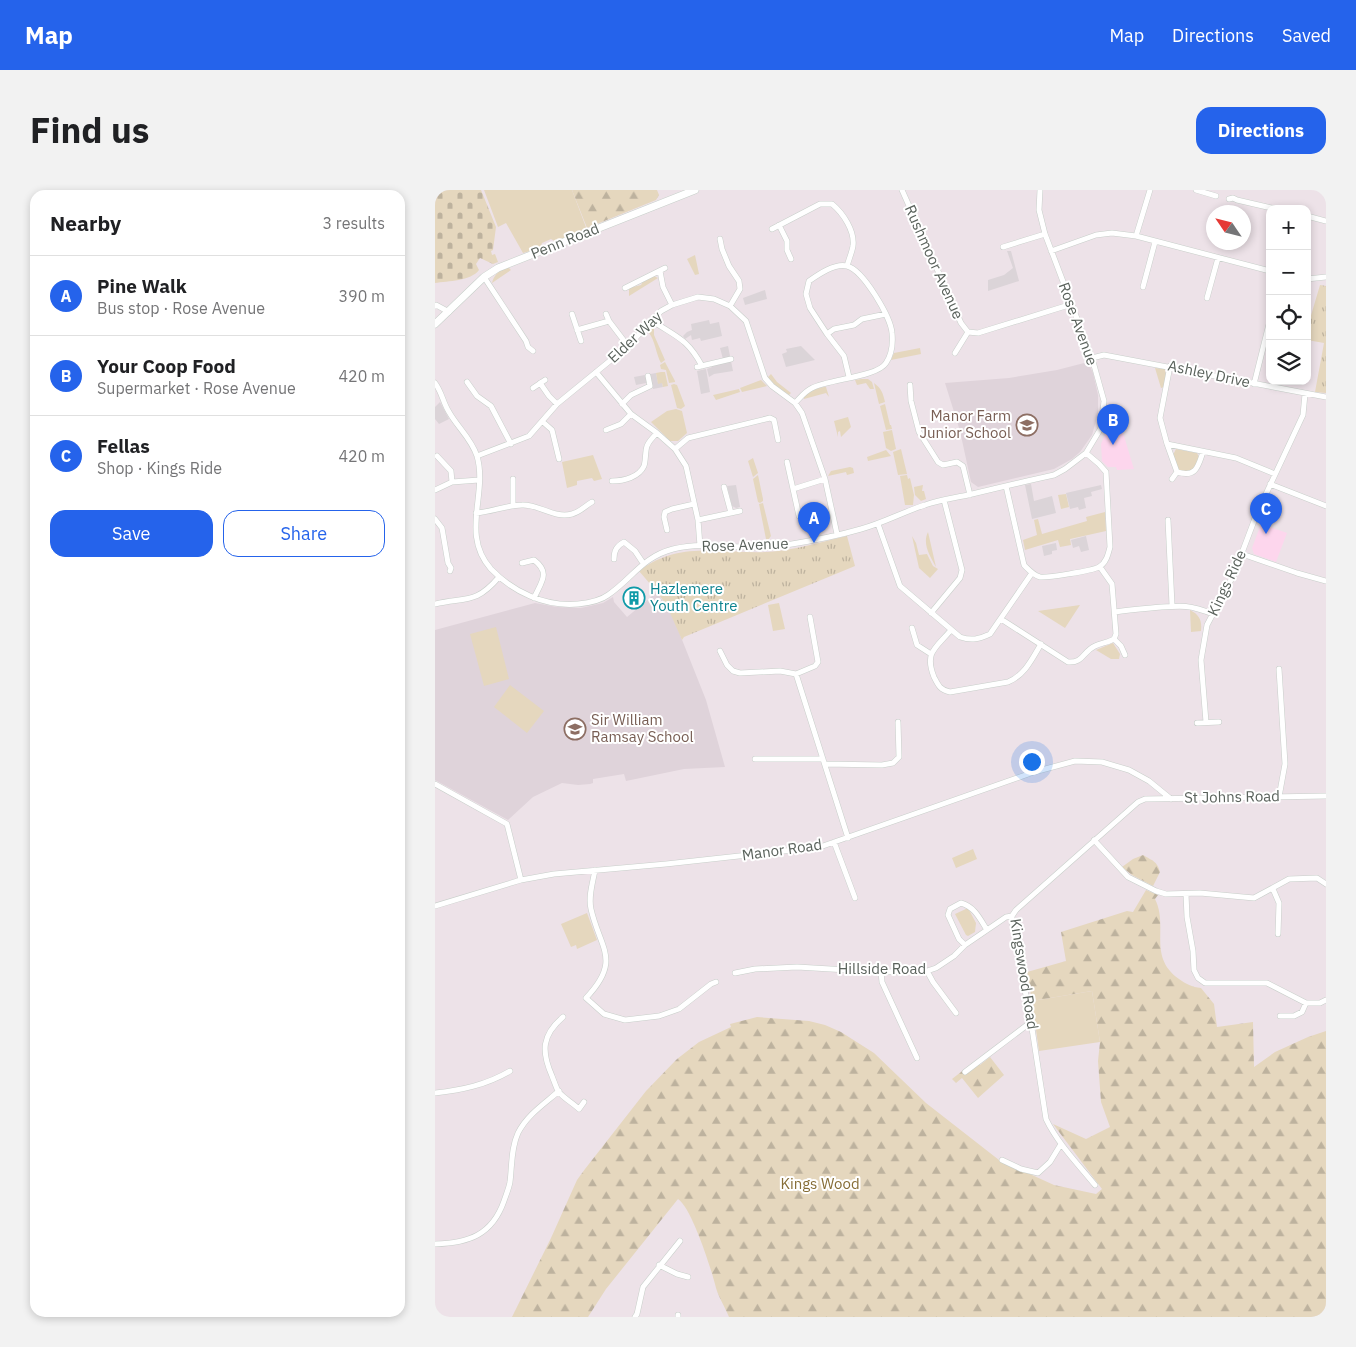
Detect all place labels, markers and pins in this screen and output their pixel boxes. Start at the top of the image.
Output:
pin: B [1097,404,1129,445]
place label: Manor Farm Junior School [919,406,1011,442]
school or university icon: Manor Farm Junior School [1015,413,1039,437]
pin: C [1250,493,1282,534]
pin: A [798,502,830,543]
place label: Hazlemere Youth Centre [650,579,737,615]
building icon: Hazlemere Youth Centre [622,586,646,610]
place label: Sir William Ramsay School [591,710,693,746]
school or university icon: Sir William Ramsay School [563,717,587,741]

